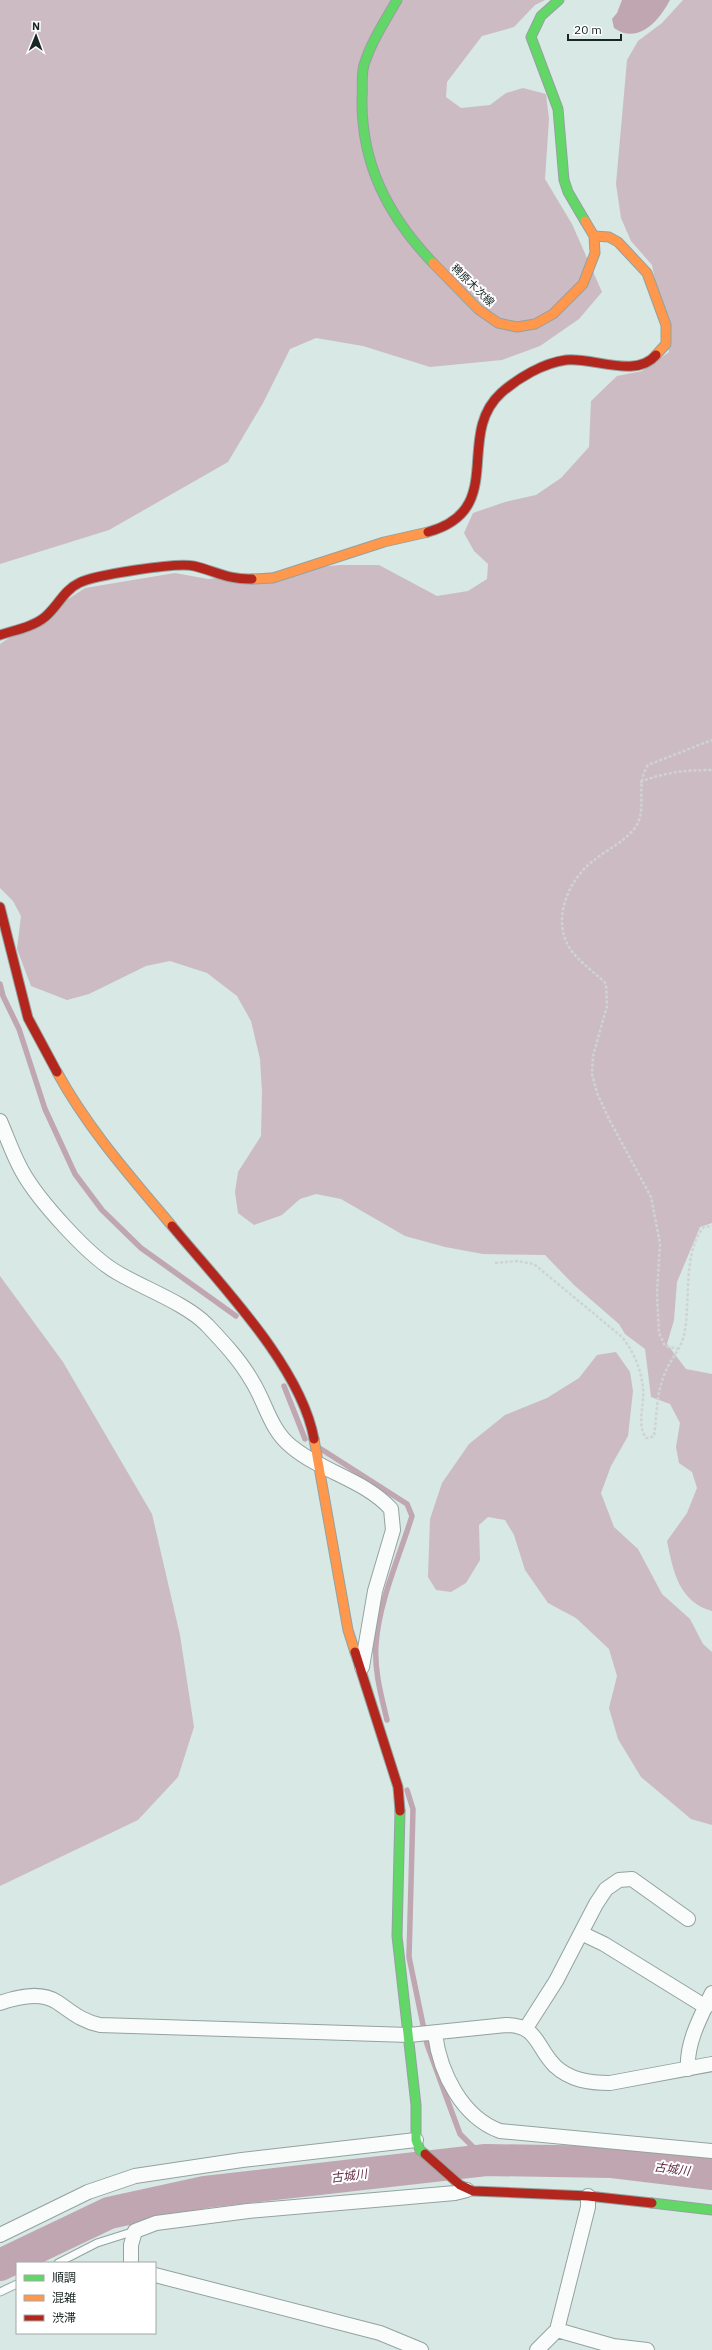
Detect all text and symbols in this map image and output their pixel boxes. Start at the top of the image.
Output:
north arrow [16,16,56,56]
scale bar [568,16,621,42]
text: N [32,19,40,33]
text: 20 m [574,22,602,37]
street label: 稗原木次線 [448,261,498,309]
water label: 古城川 [653,2159,693,2178]
water label: 古城川 [330,2166,370,2185]
legend [16,2262,156,2334]
text: 順調 [52,2270,76,2285]
text: 混雑 [52,2290,76,2305]
text: 渋滞 [52,2310,76,2325]

